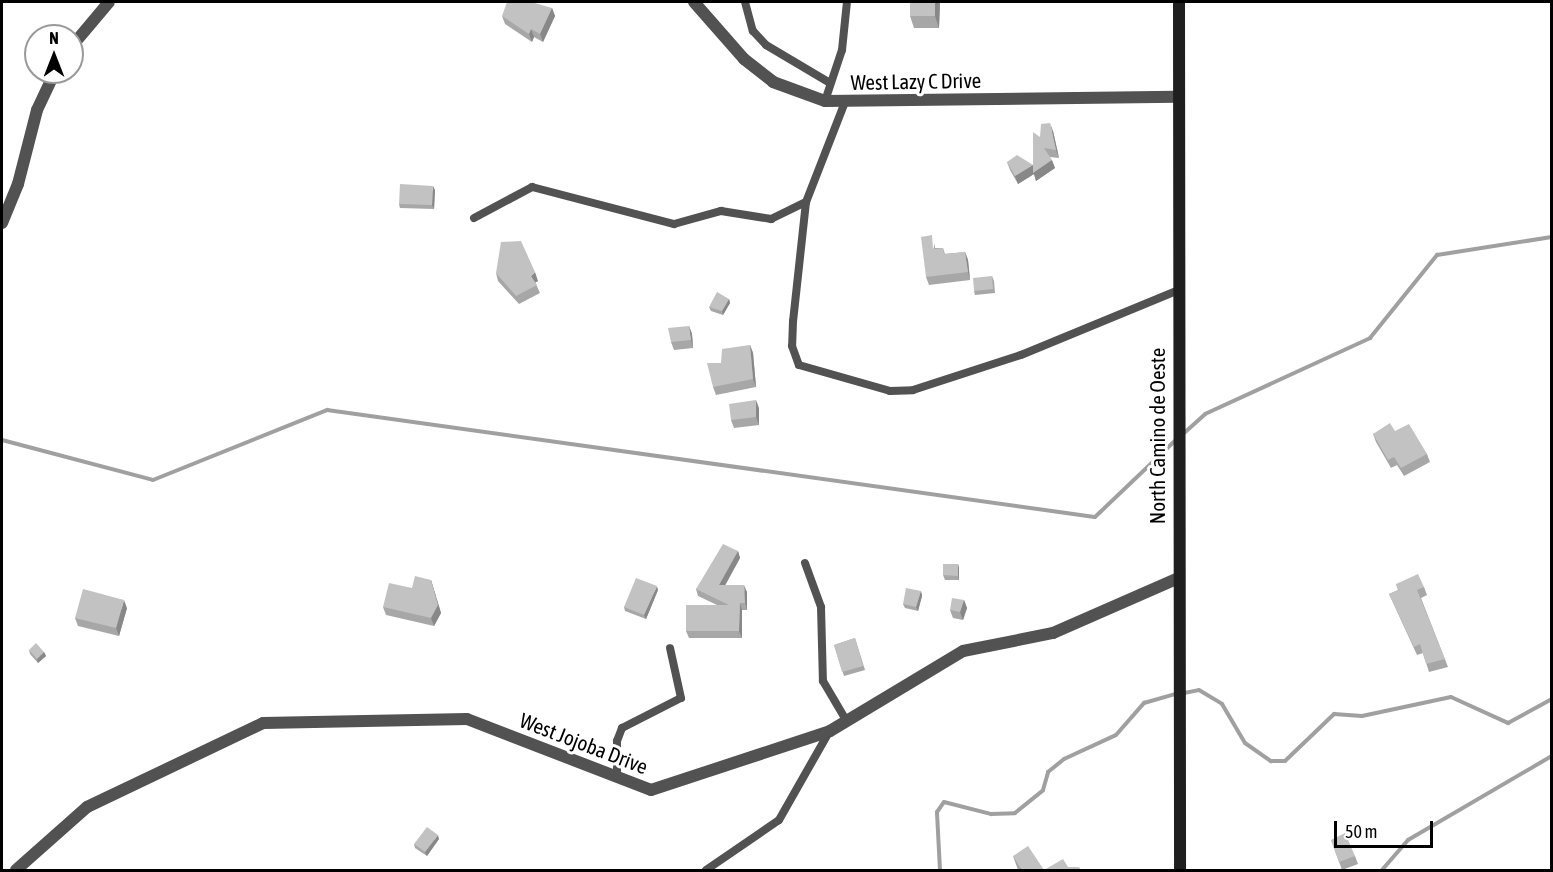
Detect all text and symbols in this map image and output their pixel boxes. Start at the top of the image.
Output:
north arrow [24,24,84,84]
text: N [49,29,59,47]
street label: West Lazy C Drive [851,67,981,95]
street label: North Camino de Oeste [1144,348,1170,524]
street label: West Jojoba Drive [516,707,652,779]
scale bar [1337,809,1436,847]
text: 50 m [1345,821,1377,842]

